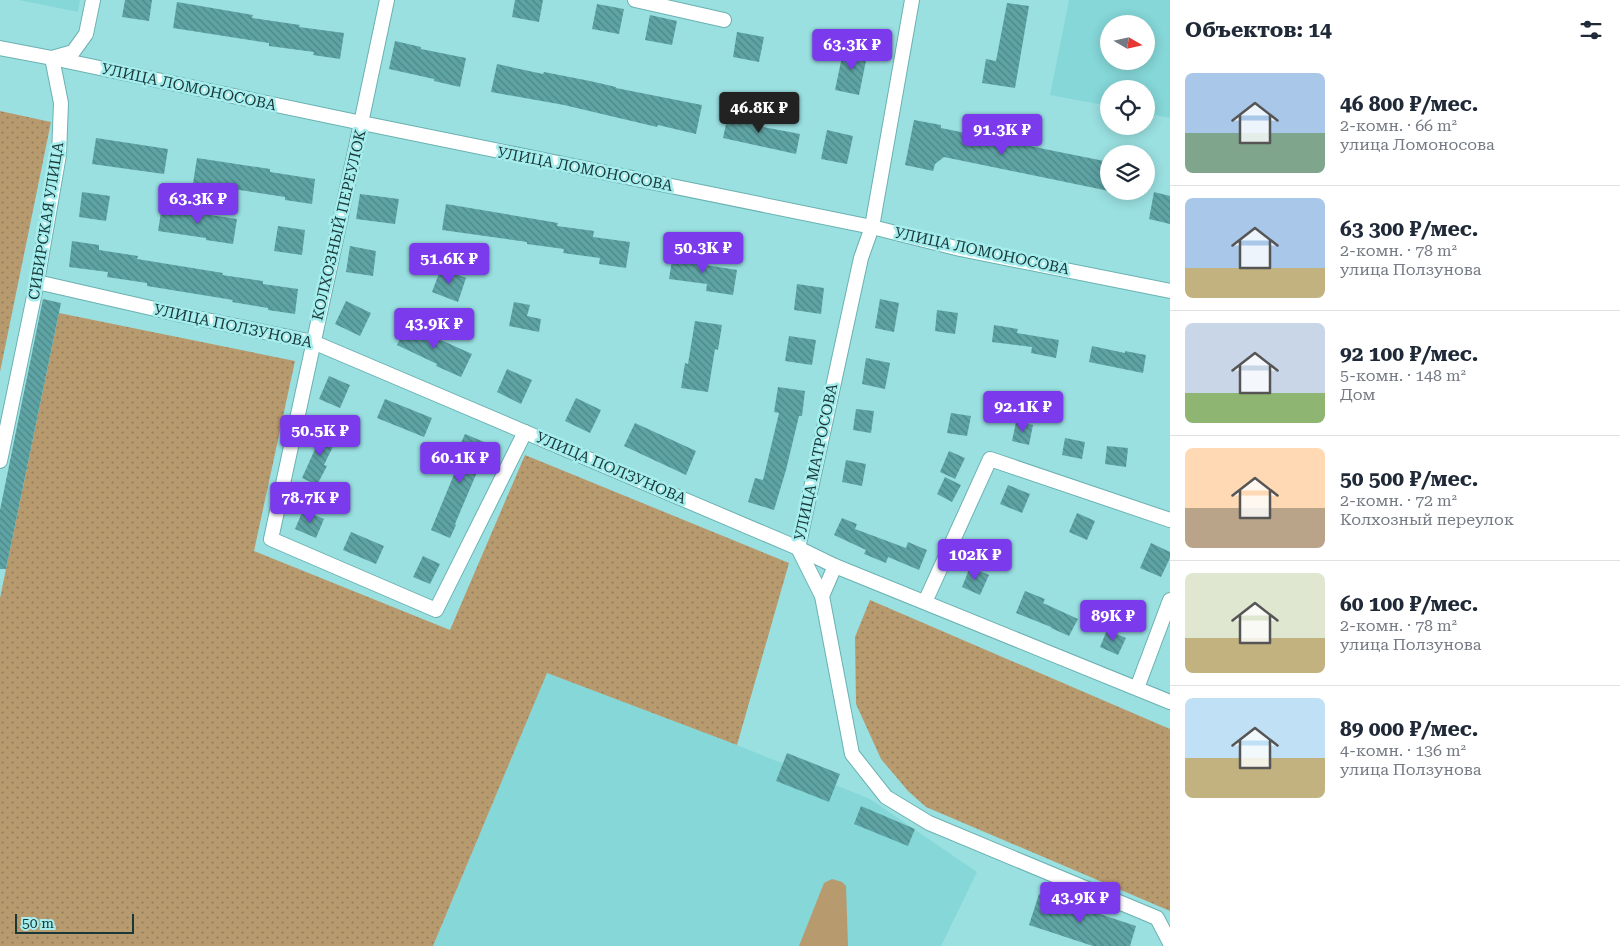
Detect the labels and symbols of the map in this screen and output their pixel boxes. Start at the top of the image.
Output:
north arrow [1100,15,1155,70]
pin: 63.3K ₽ [806,28,898,71]
street label: УЛИЦА ЛОМОНОСОВА [100,60,279,114]
pin: 46.8K ₽ [713,92,805,134]
pin: 91.3K ₽ [956,114,1048,156]
street label: КОЛХОЗНЫЙ ПЕРЕУЛОК [308,128,370,322]
street label: СИБИРСКАЯ УЛИЦА [25,140,67,301]
street label: УЛИЦА ЛОМОНОСОВА [496,143,675,195]
pin: 63.3K ₽ [152,182,244,225]
street label: УЛИЦА ЛОМОНОСОВА [893,224,1072,278]
pin: 50.3K ₽ [657,232,749,274]
pin: 51.6K ₽ [403,242,495,285]
street label: УЛИЦА ПОЛЗУНОВА [152,300,314,352]
pin: 43.9K ₽ [388,308,480,350]
street label: УЛИЦА МАТРОСОВА [791,381,842,542]
pin: 92.1K ₽ [977,390,1069,433]
pin: 50.5K ₽ [274,414,366,457]
street label: УЛИЦА ПОЛЗУНОВА [533,428,689,508]
pin: 60.1K ₽ [414,442,506,484]
pin: 78.7K ₽ [264,482,356,524]
pin: 102K ₽ [934,538,1016,581]
pin: 89K ₽ [1078,600,1148,642]
pin: 43.9K ₽ [1034,882,1126,924]
scale bar [15,911,134,934]

